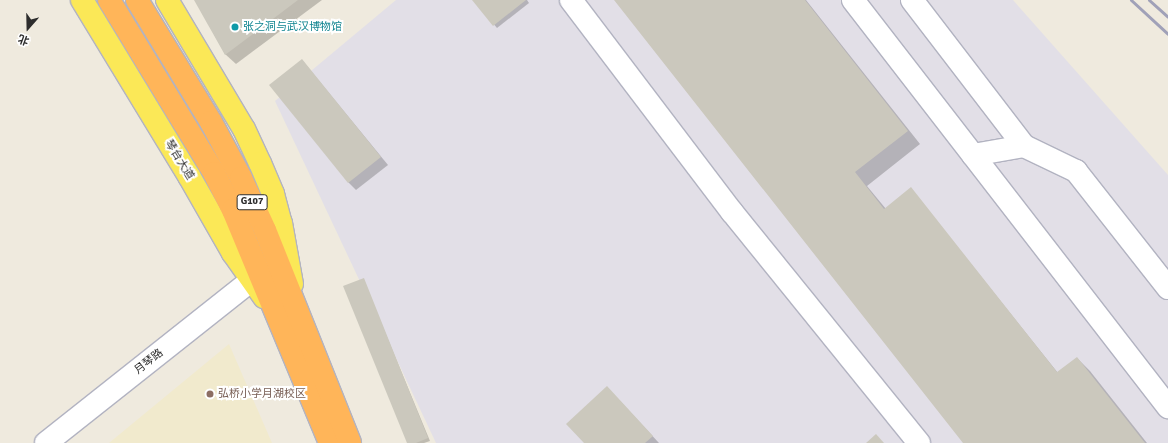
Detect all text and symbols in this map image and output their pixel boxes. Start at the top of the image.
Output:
north arrow [8,8,48,48]
place label: 张之洞与武汉博物馆 [243,20,342,34]
marker: 张之洞与武汉博物馆 [230,22,240,32]
text: 北 [16,32,31,48]
street label: 琴台大道 [162,138,196,182]
road number: G107 [236,194,268,210]
street label: 月琴路 [132,347,166,377]
place label: 弘桥小学月湖校区 [218,387,306,401]
marker: 弘桥小学月湖校区 [205,389,215,399]

